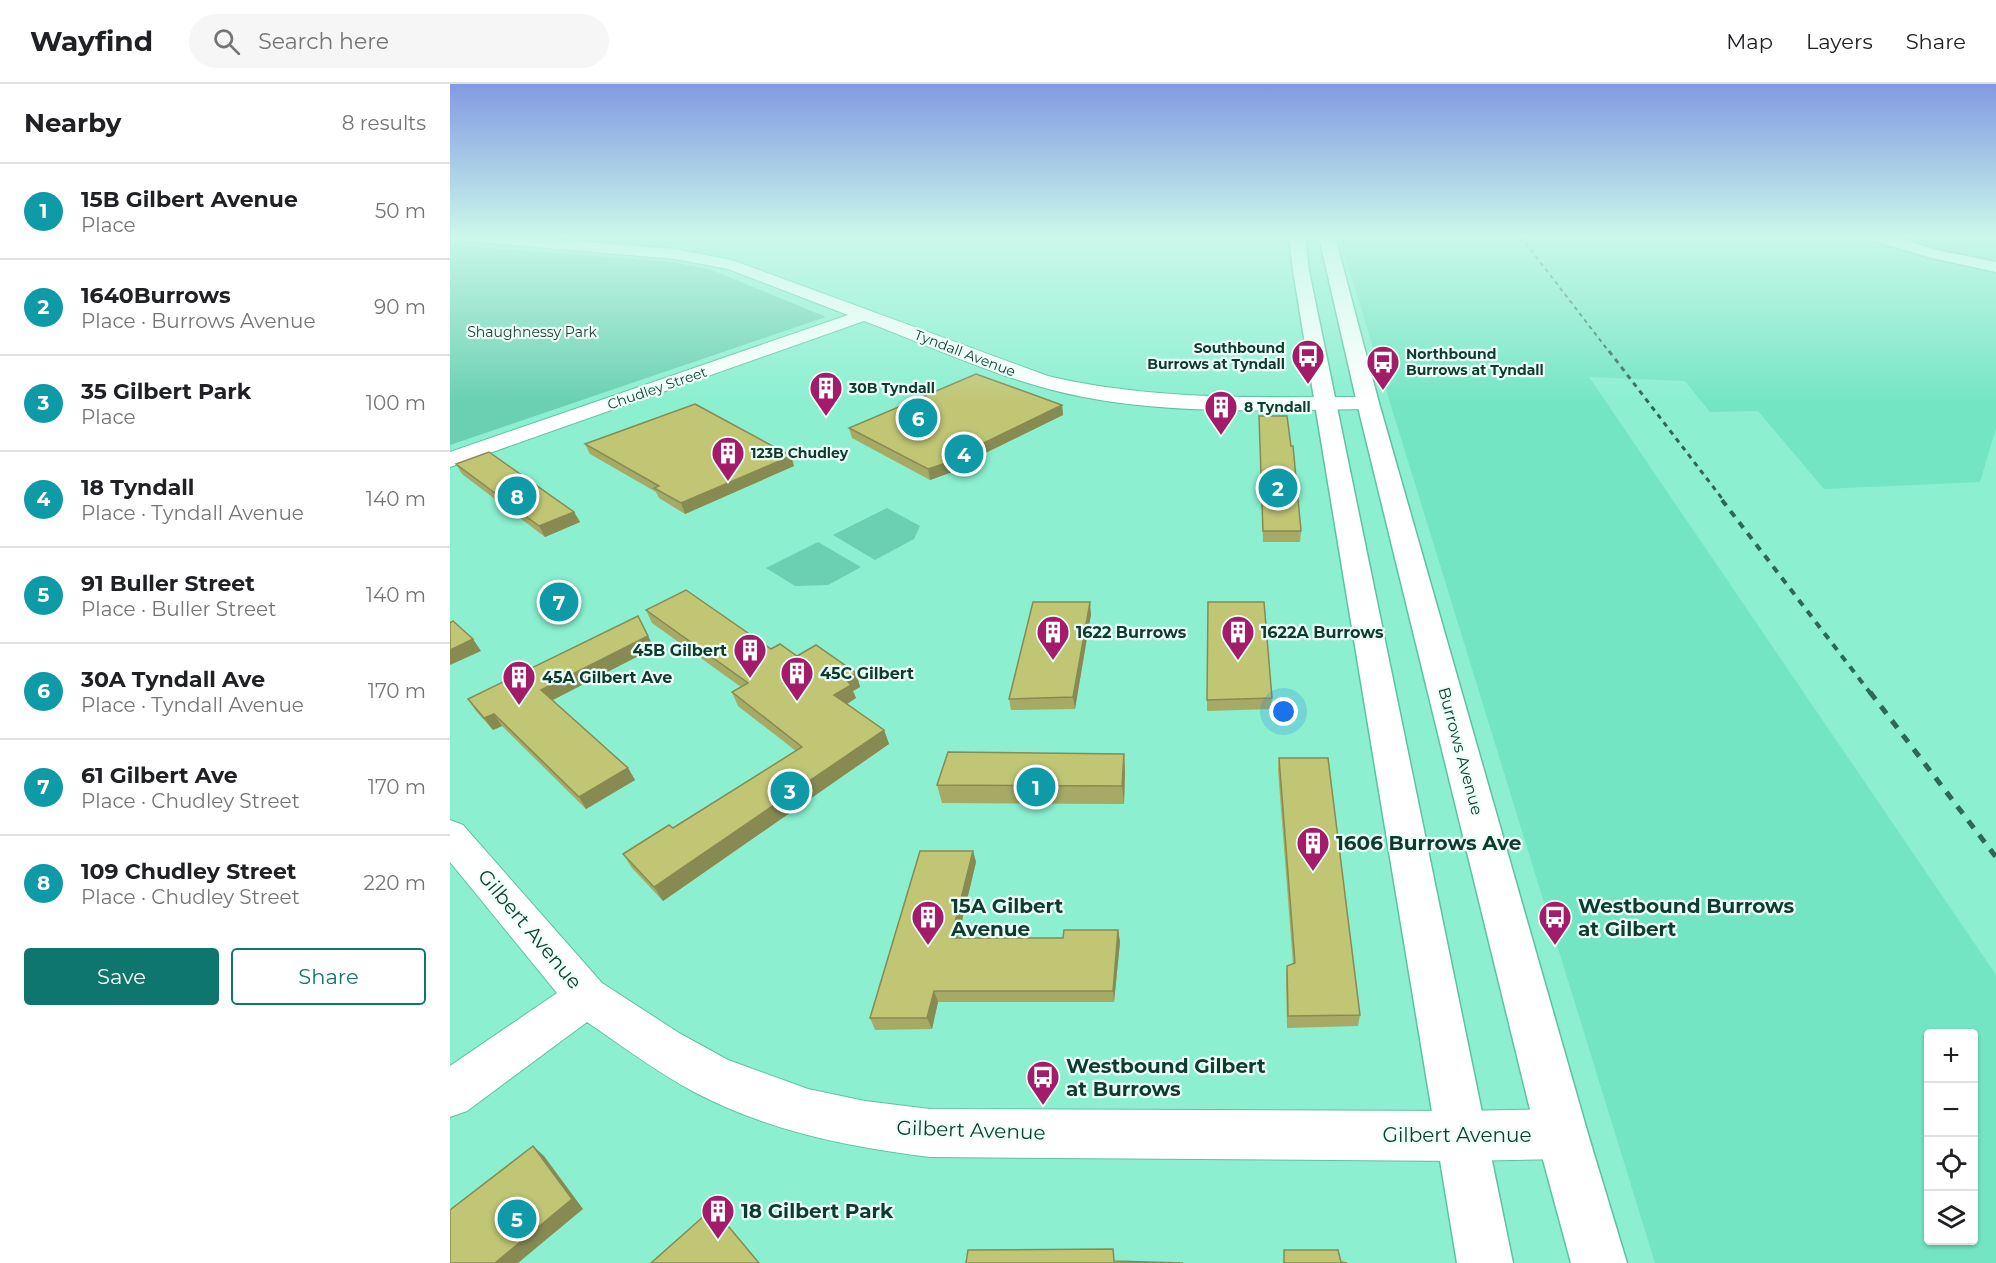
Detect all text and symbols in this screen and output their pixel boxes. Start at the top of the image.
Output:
search box [189,14,609,68]
text: Wayfind [30,24,153,58]
icon: search [210,25,243,58]
text: Search here [258,28,389,55]
text: Map [1726,29,1773,54]
text: Layers [1806,29,1873,54]
text: Share [1906,29,1966,54]
text: Nearby [24,107,121,139]
text: 8 results [342,111,426,135]
text: 15B Gilbert Avenue [81,186,298,213]
text: 1 [40,199,47,223]
text: 50 m [375,199,426,223]
text: Place [81,213,136,237]
text: 1640Burrows [81,282,231,309]
text: 2 [38,295,49,319]
text: 90 m [374,295,426,319]
text: Place · Burrows Avenue [81,309,316,333]
park label: Shaughnessy Park [467,323,597,341]
street label: Tyndall Avenue [912,325,1018,381]
bus stop icon: Southbound Burrows at Tyndall [1290,338,1326,385]
place label: Southbound Burrows at Tyndall [1147,339,1285,373]
bus stop icon: Northbound Burrows at Tyndall [1365,344,1401,391]
place label: Northbound Burrows at Tyndall [1406,345,1544,379]
street label: Chudley Street [605,362,709,413]
building icon: 30B Tyndall [808,370,844,417]
text: 35 Gilbert Park [81,378,251,405]
place label: 30B Tyndall [848,379,935,397]
building icon: 8 Tyndall [1203,389,1239,436]
text: 3 [38,391,49,415]
text: 100 m [366,391,426,415]
pin: 6 [898,396,938,440]
place label: 8 Tyndall [1244,398,1311,416]
text: Place [81,405,136,429]
pin: 4 [944,432,984,476]
building icon: 123B Chudley [710,435,746,482]
place label: 123B Chudley [751,444,849,462]
pin: 2 [1258,466,1298,510]
text: 18 Tyndall [81,474,194,501]
pin: 8 [498,474,536,518]
text: 4 [37,487,50,511]
text: 140 m [366,487,426,511]
text: Place · Tyndall Avenue [81,501,304,525]
text: 91 Buller Street [81,570,255,597]
pin: 7 [540,580,578,624]
text: 5 [38,583,49,607]
text: 140 m [366,583,426,607]
text: Place · Buller Street [81,597,276,621]
building icon: 1622 Burrows [1035,614,1071,661]
building icon: 1622A Burrows [1220,614,1256,661]
place label: 1622 Burrows [1076,623,1187,642]
place label: 1622A Burrows [1261,623,1384,642]
building icon: 45B Gilbert [732,632,768,679]
place label: 45B Gilbert [632,641,727,660]
building icon: 45C Gilbert [779,655,815,702]
building icon: 45A Gilbert Ave [501,659,537,706]
place label: 45C Gilbert [820,664,914,683]
text: 30A Tyndall Ave [81,666,265,693]
place label: 45A Gilbert Ave [542,668,672,687]
text: 6 [37,679,50,703]
text: 170 m [368,679,426,703]
street label: Burrows Avenue [1434,685,1487,817]
text: Place · Tyndall Avenue [81,693,304,717]
your location [1269,697,1298,726]
text: 61 Gilbert Ave [81,762,238,789]
pin: 1 [1016,764,1056,810]
pin: 3 [770,768,810,814]
text: 7 [37,775,50,799]
text: 170 m [368,775,426,799]
text: Place · Chudley Street [81,789,300,813]
building icon: 1606 Burrows Ave [1295,825,1331,872]
place label: 1606 Burrows Ave [1336,831,1521,855]
text: 109 Chudley Street [81,858,296,885]
street label: Gilbert Avenue [473,864,587,994]
text: 8 [37,871,50,895]
text: 220 m [364,871,426,895]
text: Place · Chudley Street [81,885,300,909]
place label: 15A Gilbert Avenue [950,894,1064,941]
place label: Westbound Burrows at Gilbert [1578,894,1795,941]
building icon: 15A Gilbert Avenue [910,899,946,946]
bus stop icon: Westbound Burrows at Gilbert [1537,899,1573,946]
button: Save [24,948,219,1005]
button: Share [231,948,426,1005]
map controls [1924,1029,1978,1245]
button: + [1924,1029,1978,1083]
place label: Westbound Gilbert at Burrows [1066,1054,1266,1101]
bus stop icon: Westbound Gilbert at Burrows [1025,1059,1061,1106]
button: − [1924,1083,1978,1137]
street label: Gilbert Avenue [896,1115,1046,1145]
street label: Gilbert Avenue [1382,1123,1532,1147]
button: locate [1924,1137,1978,1191]
button: layers [1924,1191,1978,1245]
building icon: 18 Gilbert Park [700,1193,736,1240]
pin: 5 [498,1196,536,1242]
place label: 18 Gilbert Park [741,1199,894,1223]

